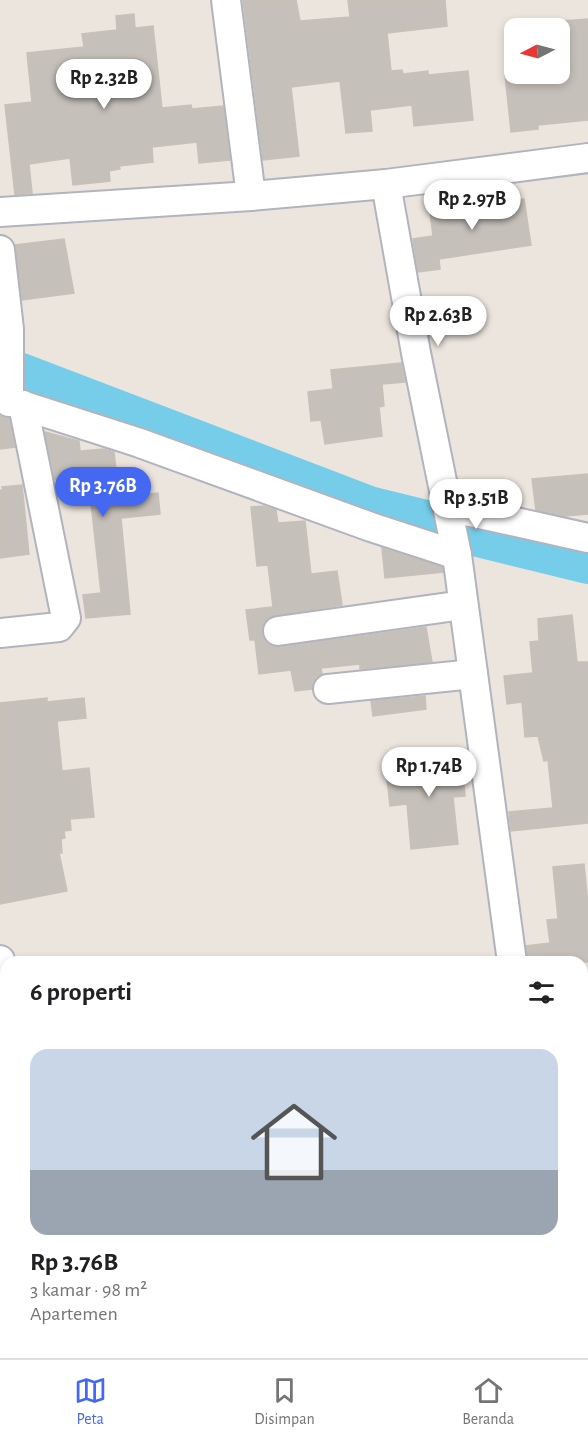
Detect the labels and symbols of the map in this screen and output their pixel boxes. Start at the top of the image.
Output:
north arrow [504,18,570,84]
pin: Rp 2.32B [42,59,166,110]
pin: Rp 2.97B [410,180,534,231]
pin: Rp 2.63B [376,296,500,347]
pin: Rp 3.76B [41,467,165,518]
pin: Rp 3.51B [414,479,538,530]
pin: Rp 1.74B [367,747,491,798]

